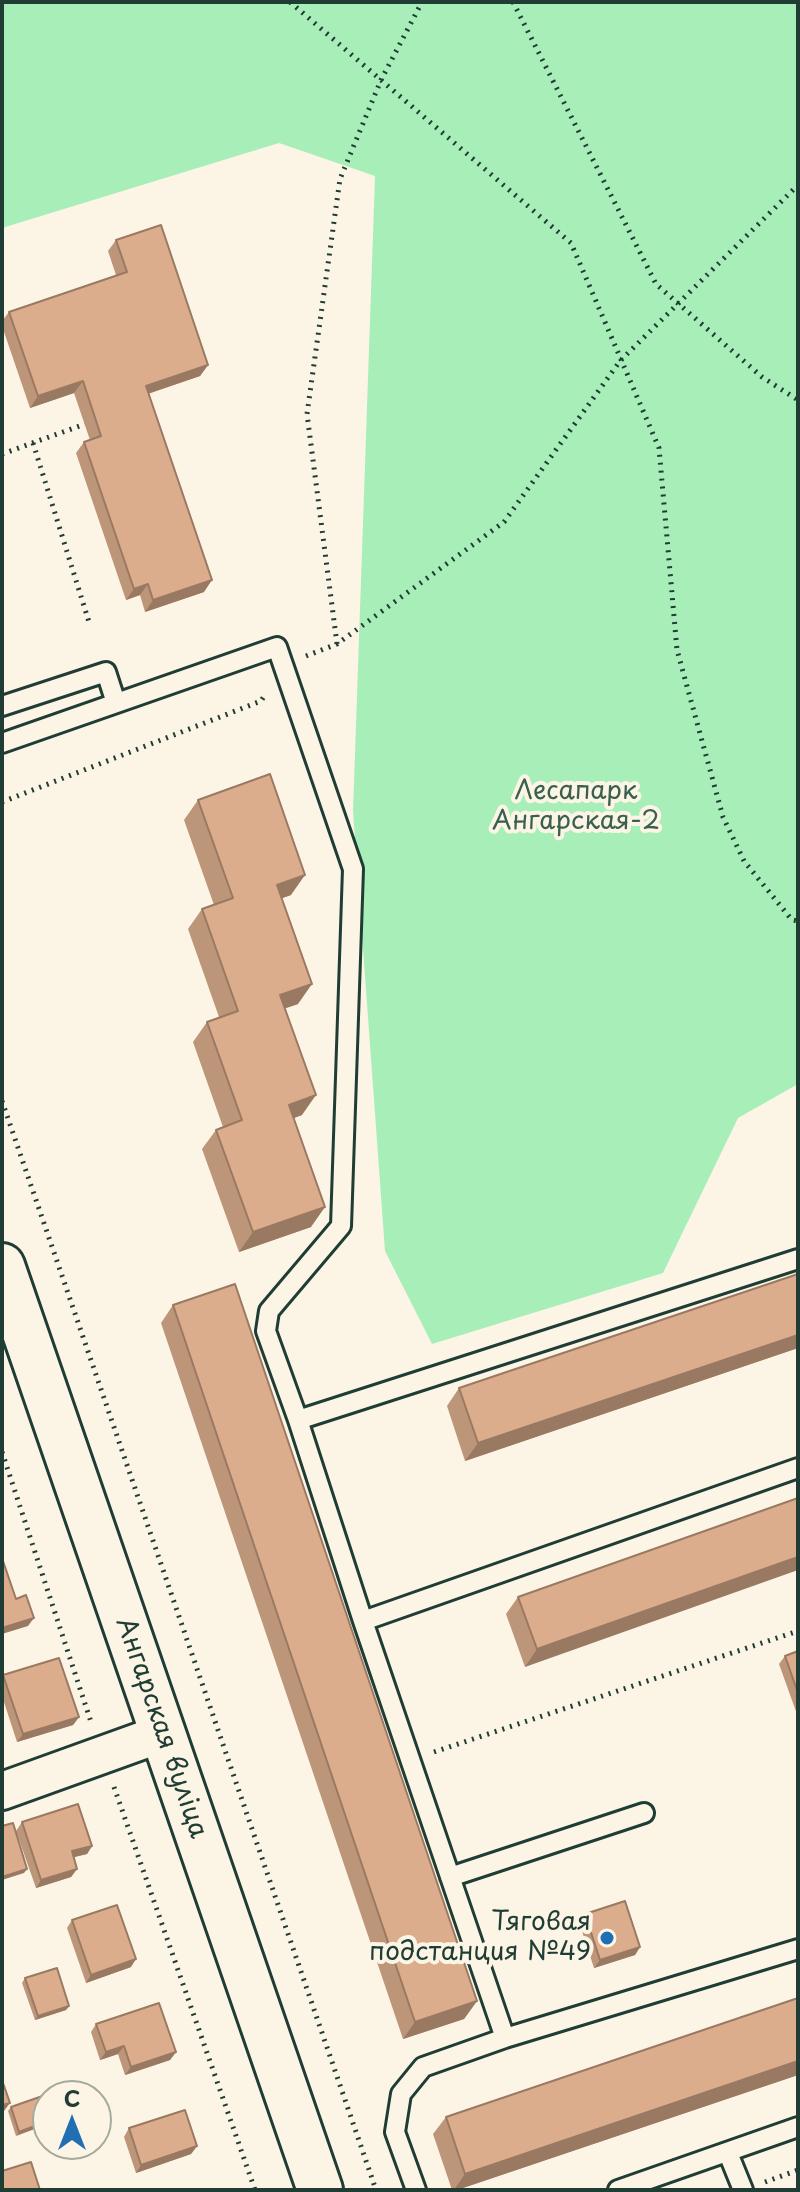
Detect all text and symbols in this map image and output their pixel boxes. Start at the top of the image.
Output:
park label: Лесапарк Ангарская-2 [492,776,660,838]
street label: Ангарская вуліца [109,1613,213,1843]
place label: Тяговая подстанция №49 [369,1907,591,1968]
marker: Тяговая подстанция №49 [598,1929,616,1947]
north arrow [32,2080,112,2160]
text: С [64,2081,80,2114]

